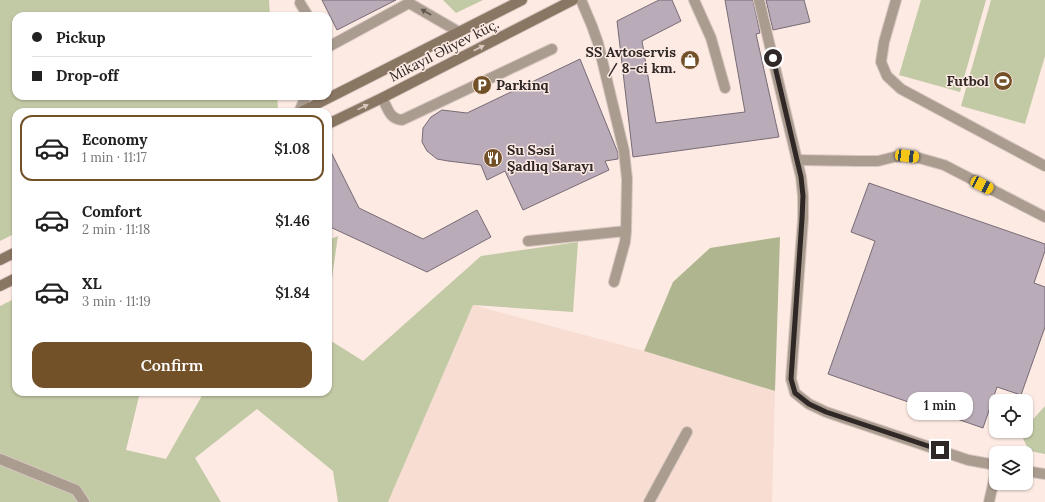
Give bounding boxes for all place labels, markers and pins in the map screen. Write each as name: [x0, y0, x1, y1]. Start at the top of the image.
place label: SS Avtoservis / 8-ci km.: [586, 43, 676, 77]
shop icon: SS Avtoservis / 8-ci km.: [679, 49, 701, 71]
sports icon: Futbol: [992, 70, 1014, 92]
place label: Futbol: [946, 72, 990, 90]
parking icon: Parkinq: [471, 74, 493, 96]
place label: Parkinq: [496, 76, 550, 94]
place label: Su Səsi Şadlıq Sarayı: [507, 141, 594, 175]
restaurant icon: Su Səsi Şadlıq Sarayı: [482, 147, 504, 169]

